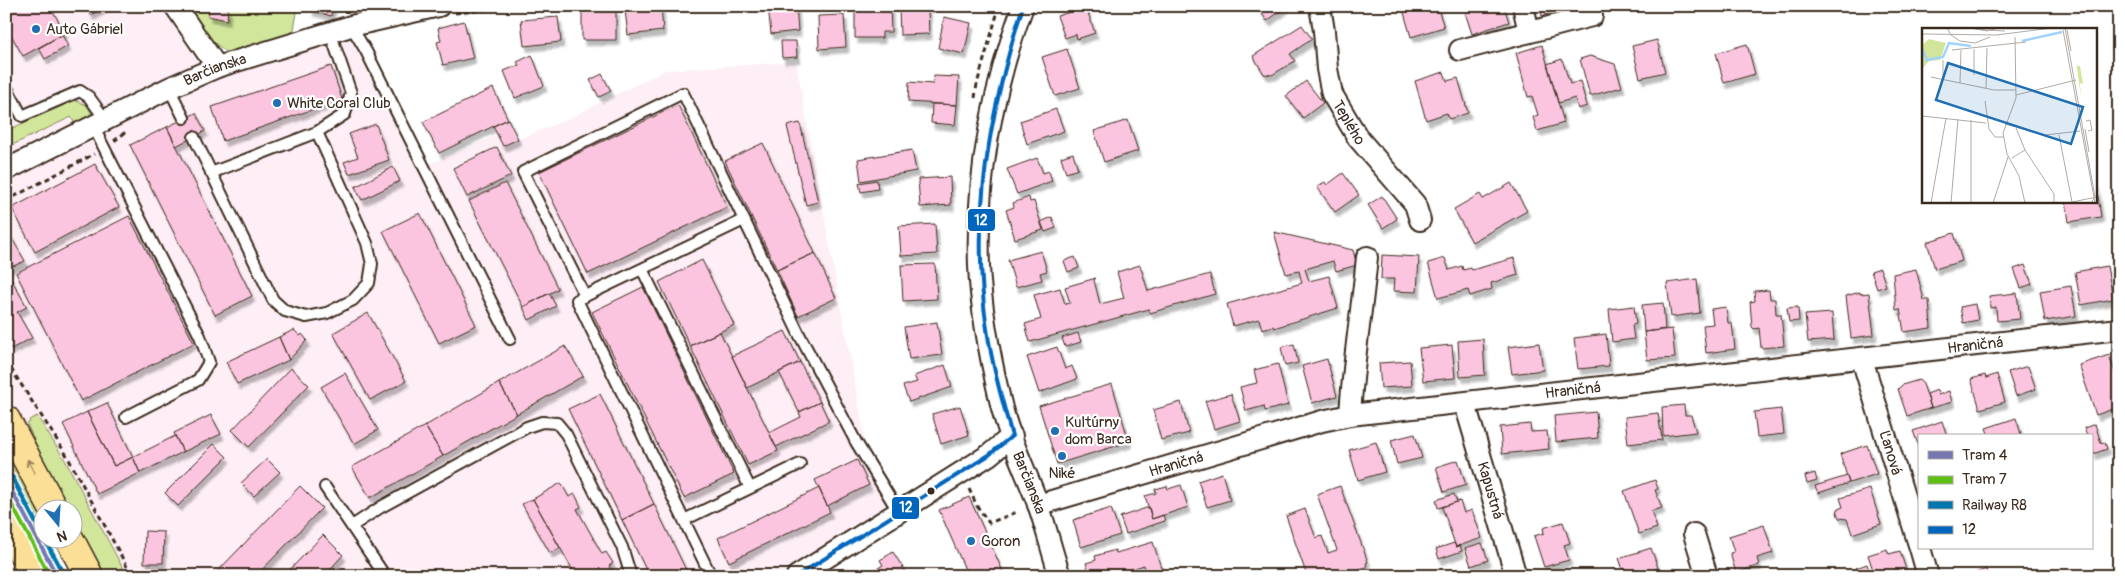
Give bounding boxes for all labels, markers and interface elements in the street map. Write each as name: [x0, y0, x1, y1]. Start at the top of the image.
place label: Auto Gábriel: [46, 20, 123, 39]
marker: Auto Gábriel: [30, 23, 42, 35]
inset map: [1922, 28, 2098, 202]
street label: Barčianska: [180, 49, 249, 90]
place label: White Coral Club: [287, 94, 391, 113]
marker: White Coral Club: [271, 97, 283, 109]
street label: Teplého: [1328, 97, 1369, 149]
line badge: 12: [967, 208, 996, 232]
text: 12: [974, 212, 988, 229]
street label: Hraničná: [1946, 333, 2004, 358]
street label: Hraničná: [1544, 378, 1602, 403]
place label: Kultúrny dom Barca: [1065, 413, 1132, 449]
marker: Kultúrny dom Barca: [1049, 425, 1061, 437]
street label: Ľanová: [1875, 428, 1907, 477]
legend: [1918, 434, 2092, 550]
text: Tram 4: [1962, 446, 2008, 465]
street label: Hraničná: [1147, 447, 1206, 481]
street label: Barčianska: [1008, 449, 1050, 516]
marker: Niké: [1056, 450, 1068, 462]
one-way arrow: [26, 459, 36, 474]
street label: Kapustná: [1473, 459, 1508, 521]
place label: Niké: [1048, 464, 1076, 483]
text: Tram 7: [1962, 470, 2007, 489]
unlabelled marker: [926, 486, 936, 496]
line badge: 12: [891, 496, 920, 520]
text: Railway R8: [1962, 496, 2027, 515]
text: 12: [899, 499, 913, 516]
north arrow: [32, 500, 82, 550]
text: 12: [1962, 520, 1976, 539]
text: N: [55, 526, 69, 545]
place label: Goron: [981, 532, 1020, 551]
marker: Goron: [965, 535, 977, 547]

